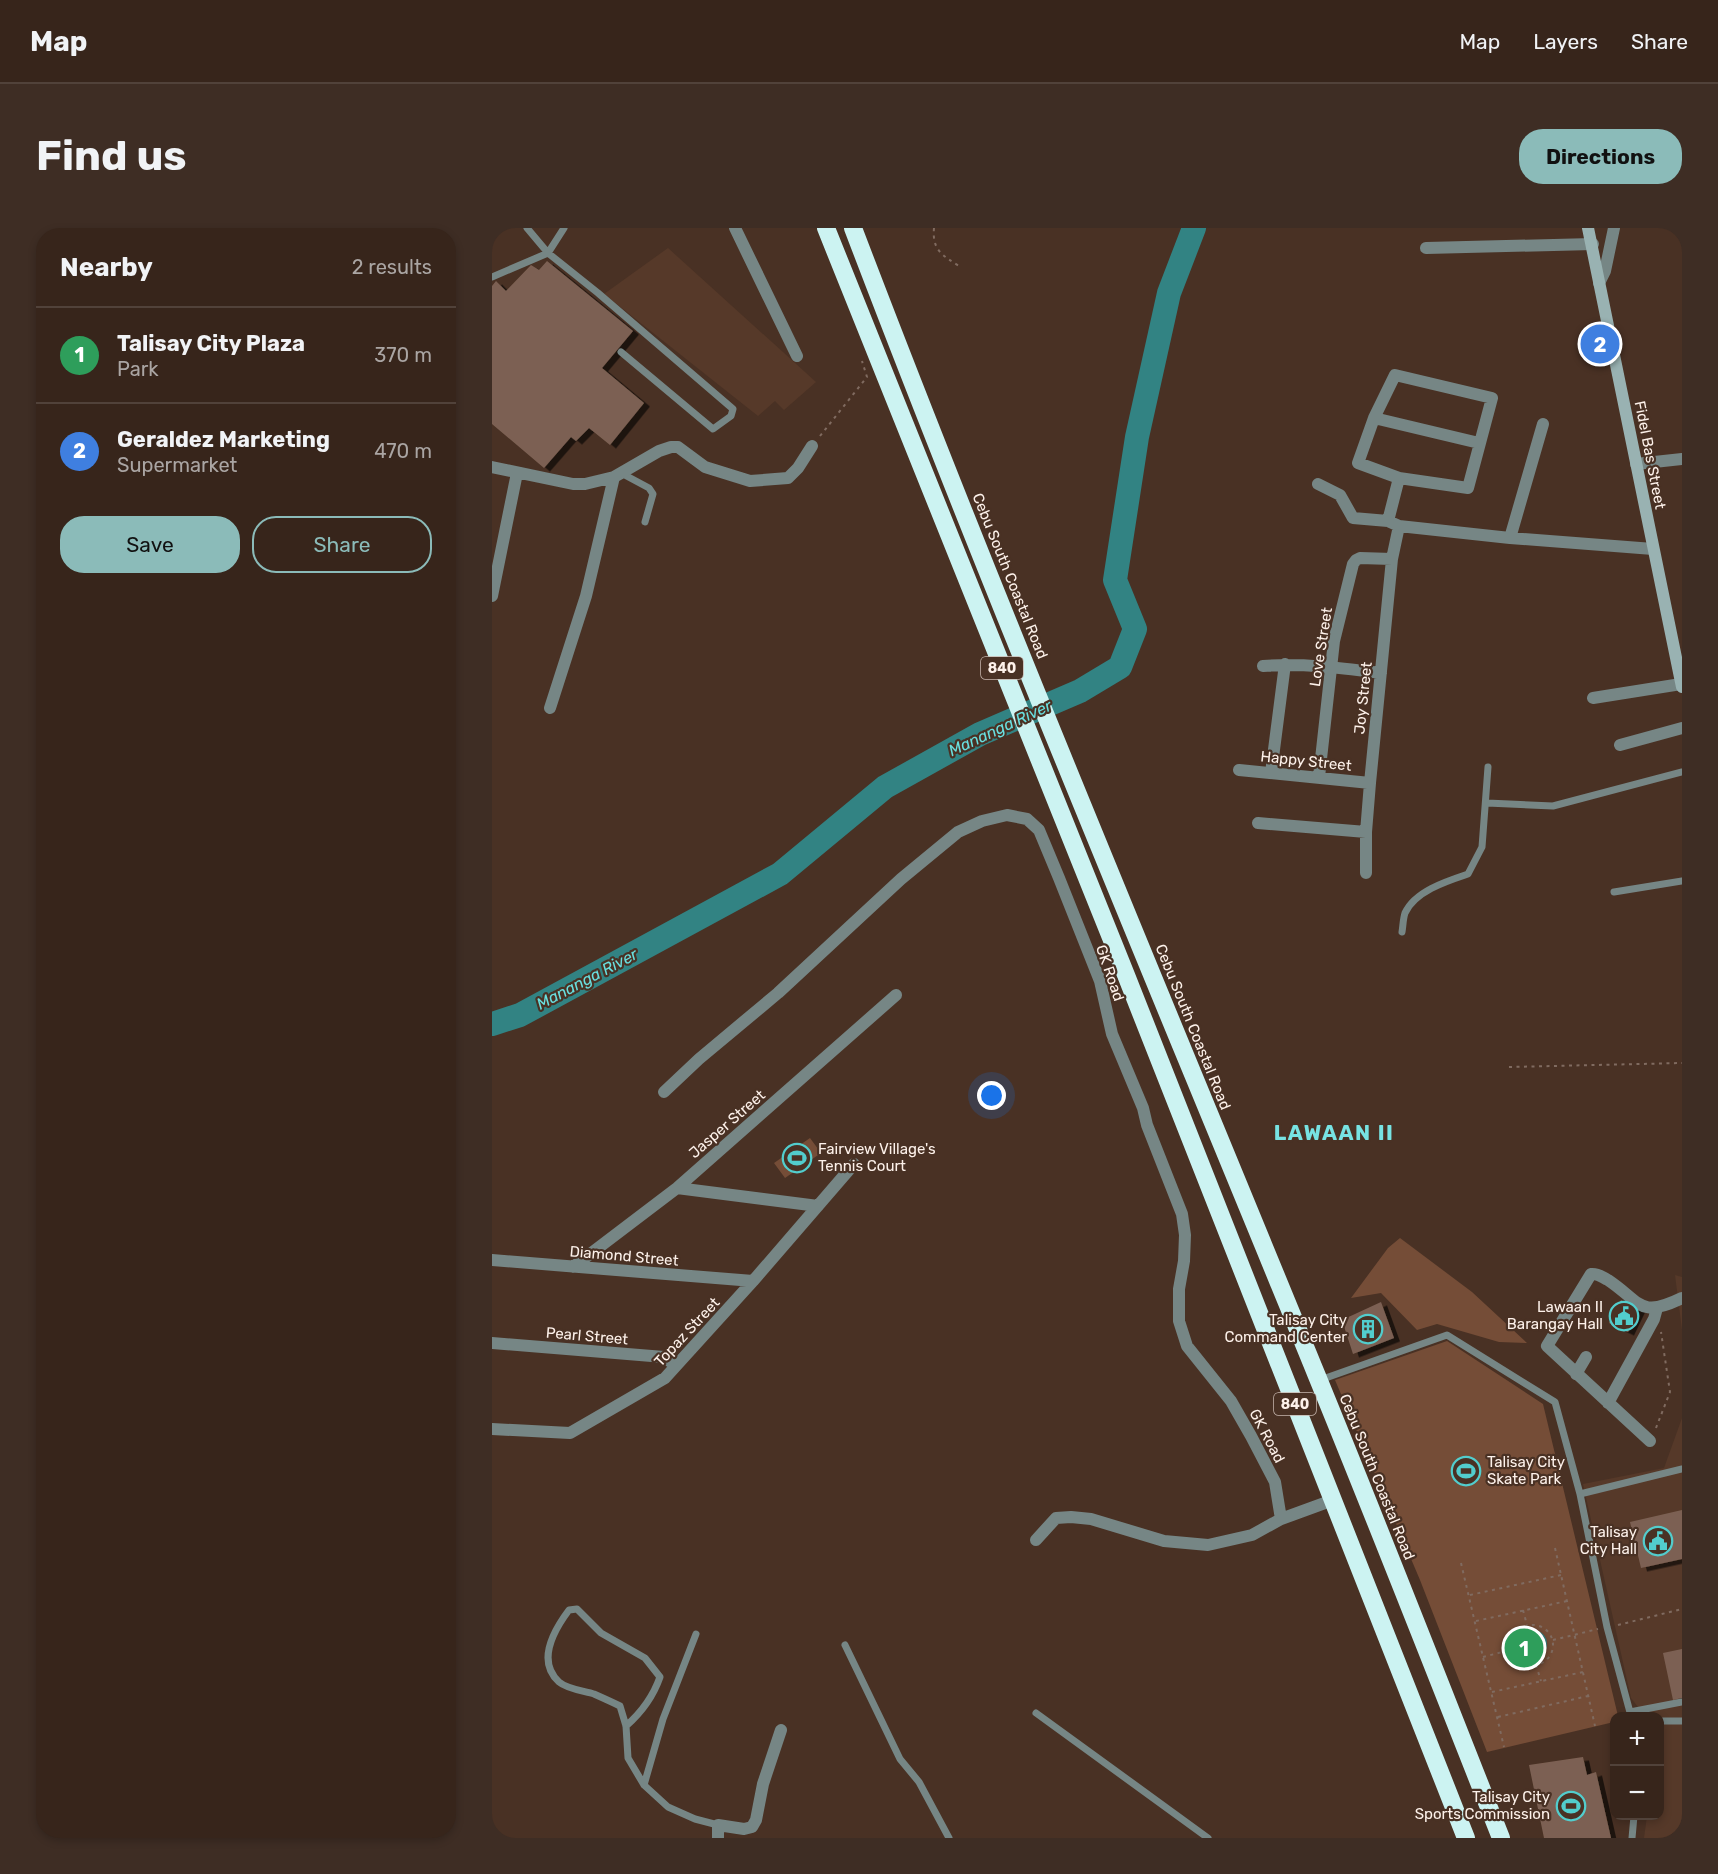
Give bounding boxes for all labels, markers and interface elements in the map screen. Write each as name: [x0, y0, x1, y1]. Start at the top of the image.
text: Map: [30, 25, 87, 58]
text: Map: [1459, 29, 1500, 54]
text: Layers: [1533, 29, 1598, 54]
text: Share: [1631, 29, 1688, 54]
button: Directions: [1519, 129, 1682, 184]
text: Find us: [36, 131, 187, 181]
text: Nearby: [60, 252, 153, 283]
text: 2 results: [352, 255, 432, 279]
pin: 2: [1580, 322, 1620, 366]
text: Talisay City Plaza: [117, 330, 305, 357]
text: 1: [75, 343, 84, 367]
text: 370 m: [374, 343, 432, 367]
text: Park: [117, 357, 159, 381]
street label: Fidel Bas Street: [1631, 399, 1669, 511]
text: Geraldez Marketing: [117, 426, 330, 453]
text: 2: [73, 439, 86, 463]
text: 470 m: [374, 439, 432, 463]
text: Supermarket: [117, 453, 237, 477]
street label: Cebu South Coastal Road: [968, 490, 1052, 662]
button: Save: [60, 516, 240, 573]
button: Share: [252, 516, 432, 573]
street label: Love Street: [1306, 606, 1336, 688]
road number: 840: [981, 657, 1023, 679]
street label: Joy Street: [1350, 661, 1376, 735]
water label: Mananga River: [945, 695, 1055, 760]
street label: Happy Street: [1260, 747, 1353, 775]
street label: Cebu South Coastal Road: [1151, 941, 1235, 1113]
street label: GK Road: [1092, 943, 1128, 1003]
water label: Mananga River: [533, 944, 642, 1014]
your location: [977, 1081, 1006, 1110]
street label: Jasper Street: [685, 1086, 769, 1162]
district label: LAWAAN II: [1274, 1120, 1394, 1145]
place label: Fairview Village's Tennis Court: [818, 1140, 936, 1175]
sports icon: Fairview Village's Tennis Court: [781, 1142, 813, 1174]
street label: Diamond Street: [569, 1242, 679, 1270]
street label: Topaz Street: [650, 1294, 724, 1370]
place label: Lawaan II Barangay Hall: [1507, 1298, 1603, 1333]
public building icon: Lawaan II Barangay Hall: [1608, 1300, 1640, 1332]
place label: Talisay City Command Center: [1224, 1311, 1347, 1346]
building icon: Talisay City Command Center: [1352, 1313, 1384, 1345]
street label: Pearl Street: [545, 1323, 629, 1349]
street label: Cebu South Coastal Road: [1335, 1391, 1419, 1563]
road number: 840: [1274, 1393, 1316, 1415]
street label: GK Road: [1245, 1406, 1289, 1466]
place label: Talisay City Skate Park: [1487, 1453, 1565, 1488]
sports icon: Talisay City Skate Park: [1450, 1455, 1482, 1487]
place label: Talisay City Hall: [1580, 1523, 1637, 1558]
public building icon: Talisay City Hall: [1642, 1525, 1674, 1557]
pin: 1: [1504, 1626, 1544, 1670]
map controls: [1610, 1712, 1664, 1820]
button: +: [1610, 1712, 1664, 1766]
button: −: [1610, 1766, 1664, 1820]
place label: Talisay City Sports Commission: [1415, 1788, 1550, 1823]
sports icon: Talisay City Sports Commission: [1555, 1790, 1587, 1822]

